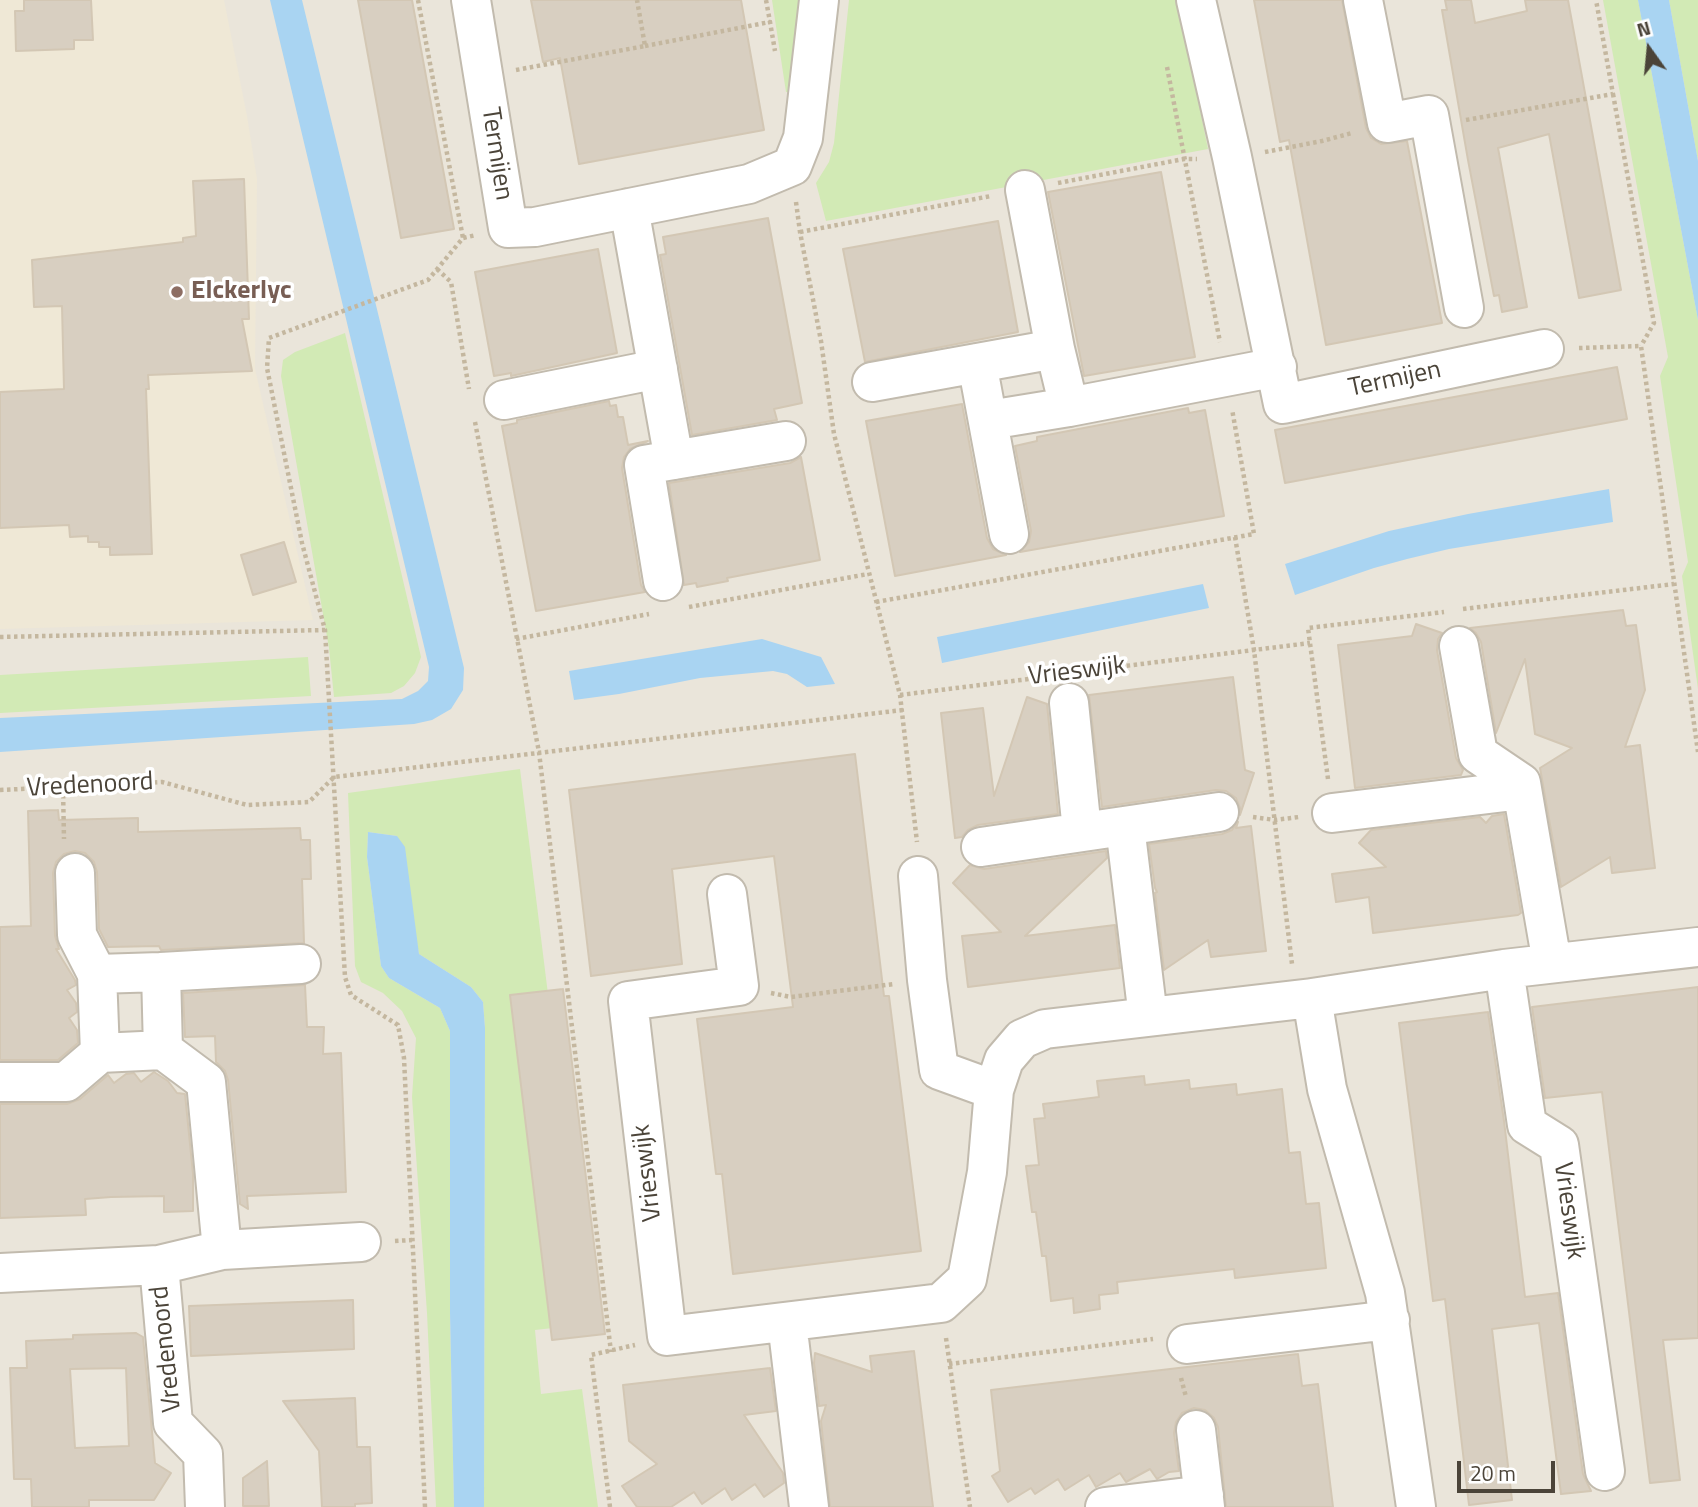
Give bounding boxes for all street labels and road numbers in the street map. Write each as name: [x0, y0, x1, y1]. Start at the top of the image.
street label: Termijen: [473, 105, 519, 203]
street label: Termijen: [1346, 355, 1444, 405]
street label: Vrieswijk: [1027, 651, 1127, 693]
street label: Vredenoord: [26, 767, 154, 805]
street label: Vrieswijk: [627, 1123, 669, 1223]
street label: Vrieswijk: [1546, 1160, 1590, 1262]
street label: Vredenoord: [145, 1284, 189, 1414]

